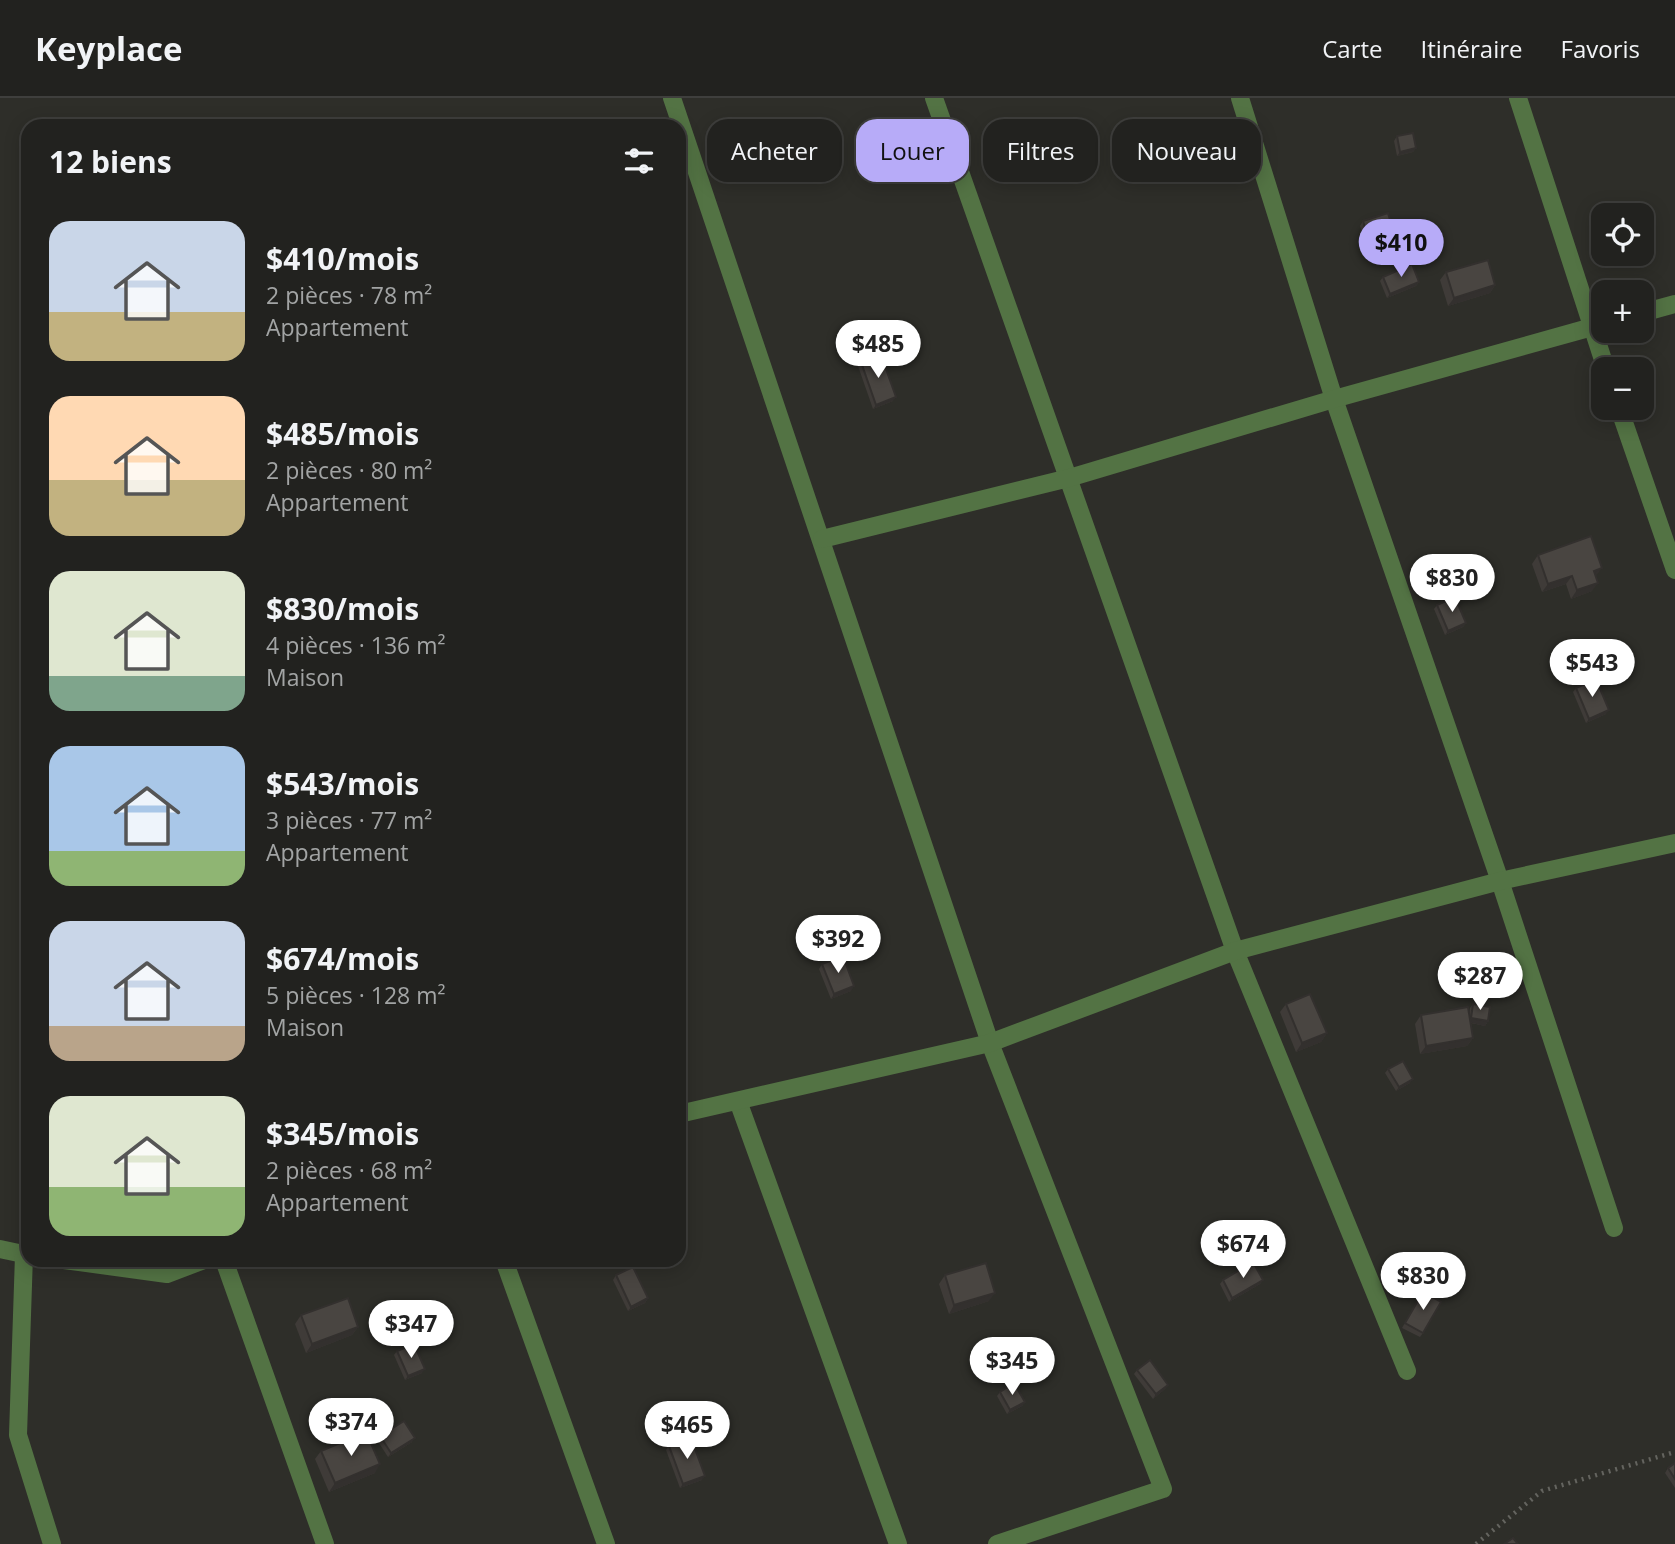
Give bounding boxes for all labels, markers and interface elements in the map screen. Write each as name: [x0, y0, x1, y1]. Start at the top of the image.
text: Keyplace: [35, 26, 183, 71]
text: Carte: [1322, 32, 1383, 65]
text: Itinéraire: [1421, 32, 1523, 65]
text: Favoris: [1561, 32, 1640, 65]
chip: Acheter: [707, 119, 842, 182]
chip: Louer: [856, 119, 969, 182]
chip: Filtres: [983, 119, 1098, 182]
chip: Nouveau: [1112, 119, 1261, 182]
text: 12 biens: [49, 141, 172, 182]
icon: filters: [620, 142, 658, 180]
map controls: [1591, 203, 1654, 420]
button: locate: [1591, 203, 1654, 266]
pin: $410: [1360, 220, 1442, 279]
text: $410: [1375, 226, 1427, 258]
text: $410/mois: [266, 238, 419, 279]
icon: home: [105, 249, 189, 333]
text: 2 pièces · 78 m²: [266, 279, 432, 311]
button: +: [1591, 280, 1654, 343]
text: Appartement: [266, 311, 409, 343]
pin: $485: [837, 320, 919, 380]
text: $485: [852, 327, 904, 359]
button: −: [1591, 357, 1654, 420]
text: $485/mois: [266, 413, 419, 454]
icon: home: [105, 424, 189, 508]
text: 2 pièces · 80 m²: [266, 454, 432, 486]
text: Appartement: [266, 486, 409, 518]
pin: $830: [1411, 554, 1493, 614]
text: $830: [1426, 561, 1478, 593]
text: $830/mois: [266, 588, 419, 629]
icon: home: [105, 599, 189, 683]
text: 4 pièces · 136 m²: [266, 629, 446, 661]
pin: $543: [1551, 640, 1633, 699]
text: $543: [1566, 646, 1618, 678]
text: Maison: [266, 661, 344, 693]
text: $543/mois: [266, 763, 419, 804]
icon: home: [105, 774, 189, 858]
text: 3 pièces · 77 m²: [266, 804, 432, 836]
text: Appartement: [266, 836, 409, 868]
pin: $392: [797, 916, 879, 975]
text: $392: [812, 922, 864, 954]
text: $674/mois: [266, 938, 419, 979]
icon: home: [105, 949, 189, 1033]
pin: $287: [1439, 953, 1521, 1012]
text: $287: [1454, 959, 1506, 991]
text: 5 pièces · 128 m²: [266, 979, 446, 1011]
text: Maison: [266, 1011, 344, 1043]
text: $345/mois: [266, 1113, 419, 1154]
icon: home: [105, 1124, 189, 1208]
text: 2 pièces · 68 m²: [266, 1154, 432, 1186]
text: Appartement: [266, 1186, 409, 1218]
pin: $674: [1202, 1220, 1284, 1280]
text: $674: [1217, 1227, 1269, 1259]
pin: $830: [1382, 1252, 1464, 1312]
text: $830: [1397, 1259, 1449, 1291]
pin: $347: [370, 1300, 452, 1360]
text: $347: [385, 1307, 437, 1339]
pin: $345: [971, 1338, 1053, 1397]
text: $345: [986, 1344, 1038, 1376]
pin: $374: [310, 1398, 392, 1458]
pin: $465: [646, 1402, 728, 1461]
text: $374: [325, 1405, 377, 1437]
text: $465: [661, 1408, 713, 1440]

